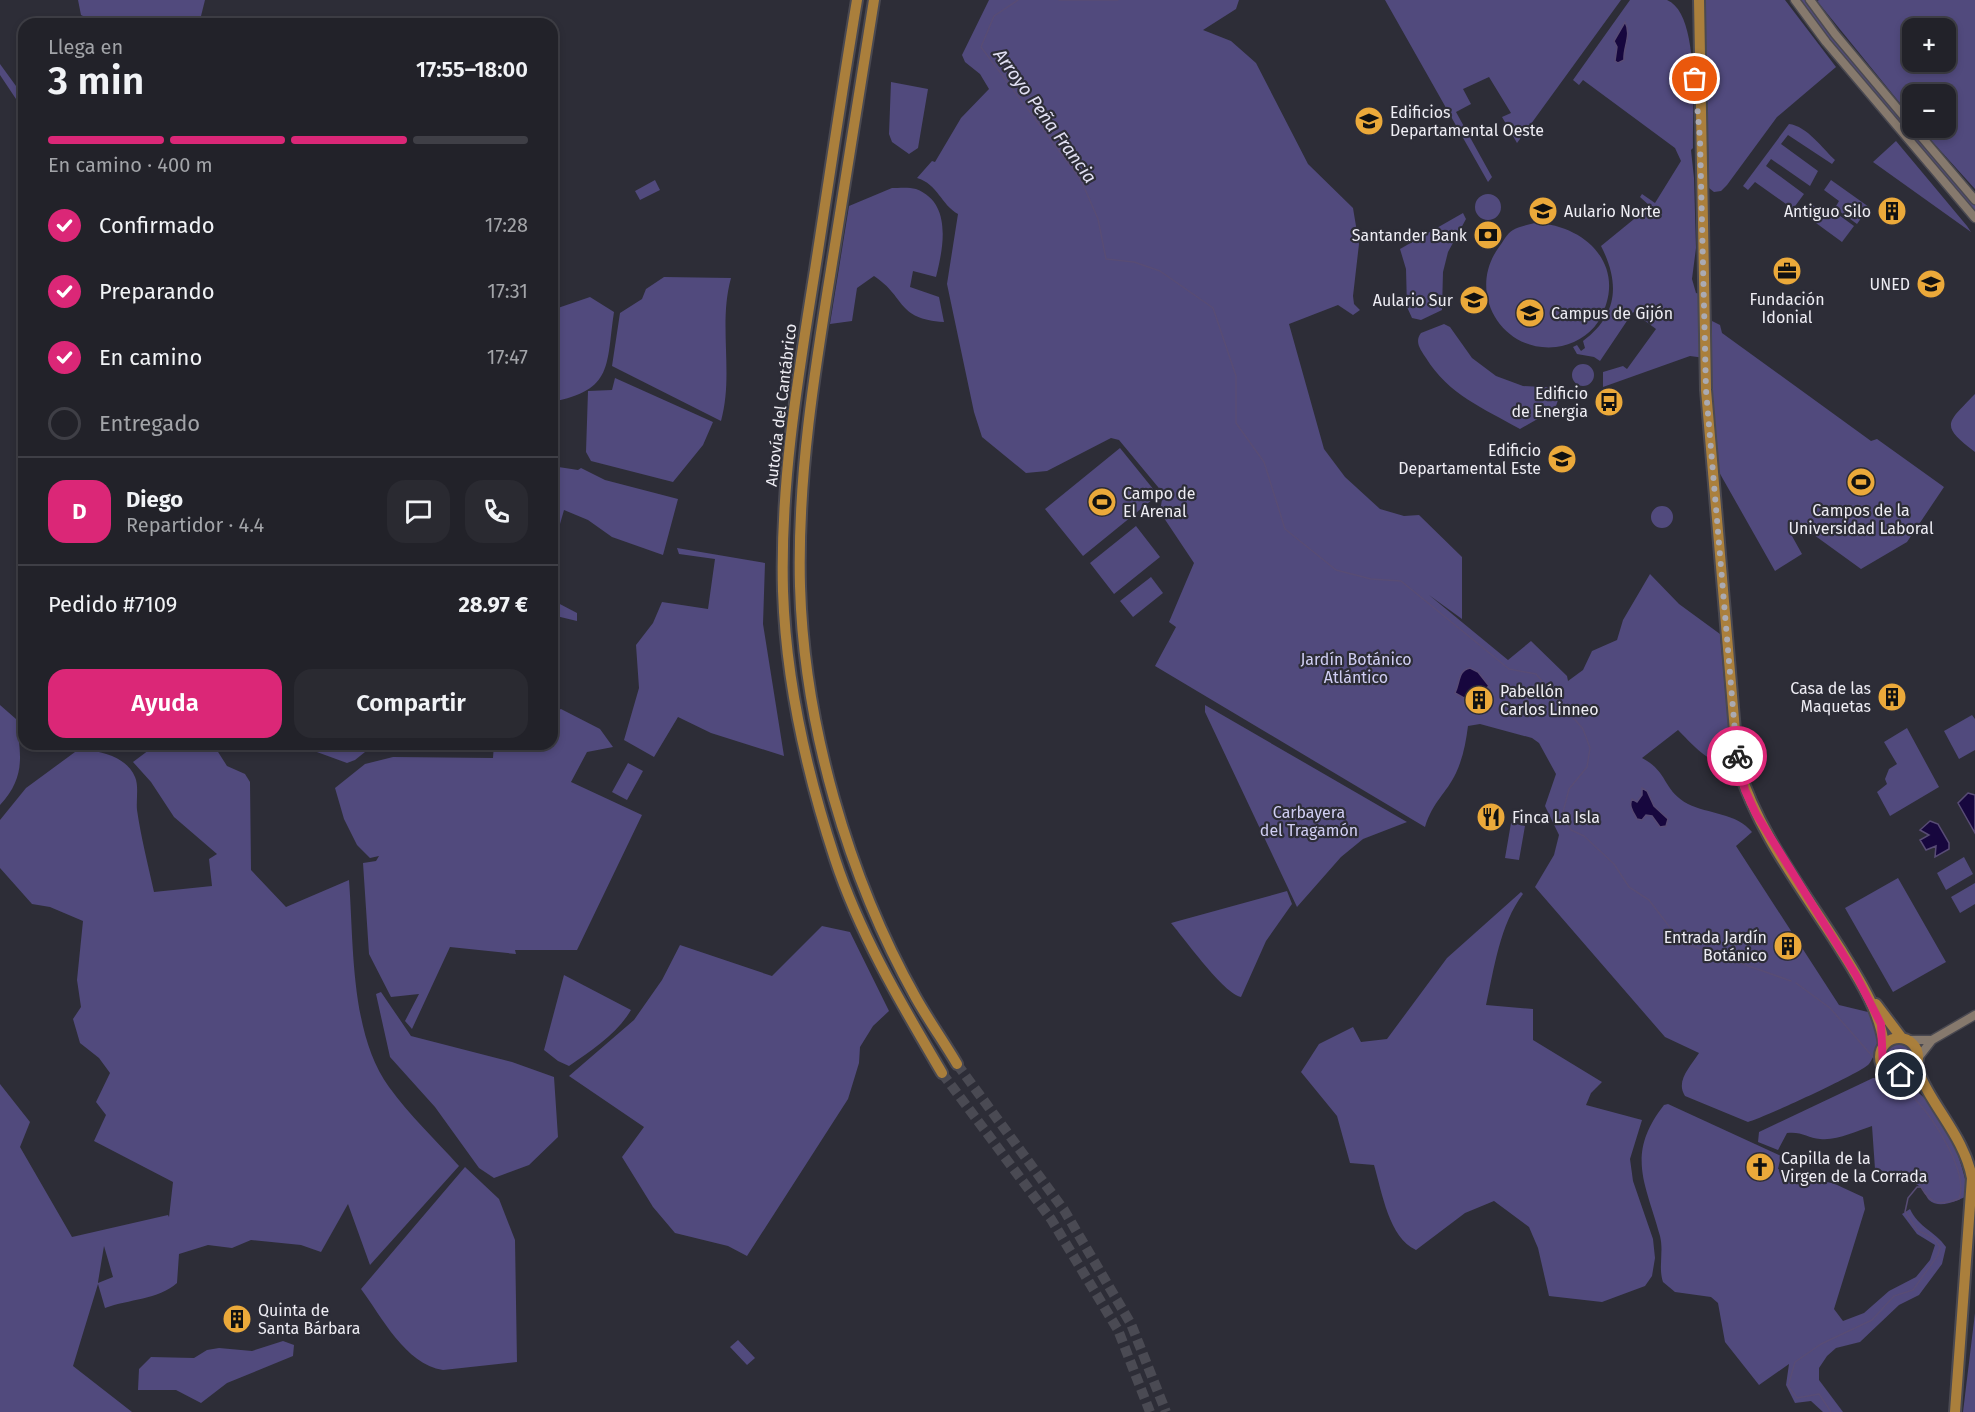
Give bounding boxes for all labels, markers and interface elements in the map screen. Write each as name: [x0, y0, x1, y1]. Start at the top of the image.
map controls: [1902, 18, 1956, 138]
button: +: [1902, 18, 1956, 72]
text: Llega en: [48, 35, 123, 59]
water label: Arroyo Peña Francia: [988, 44, 1101, 188]
pin: [1669, 53, 1720, 104]
text: 17:55–18:00: [416, 56, 528, 83]
text: 3 min: [48, 58, 144, 104]
icon: bag: [1678, 62, 1711, 95]
button: −: [1902, 84, 1956, 138]
place label: Edificios Departamental Oeste: [1390, 103, 1544, 140]
school or university icon: Edificios Departamental Oeste: [1353, 105, 1385, 137]
text: En camino · 400 m: [48, 153, 213, 177]
school or university icon: Aulario Norte: [1527, 195, 1559, 227]
building icon: Antiguo Silo: [1876, 195, 1908, 227]
place label: Aulario Norte: [1564, 202, 1661, 221]
place label: Antiguo Silo: [1784, 202, 1871, 221]
icon: check: [48, 209, 81, 242]
text: Confirmado: [99, 212, 215, 239]
text: 17:28: [485, 213, 528, 237]
bank icon: Santander Bank: [1472, 219, 1504, 251]
place label: Santander Bank: [1352, 226, 1468, 245]
office icon: Fundación Idonial: [1771, 255, 1803, 287]
school or university icon: UNED: [1915, 268, 1947, 300]
icon: check: [48, 275, 81, 308]
place label: UNED: [1870, 275, 1910, 294]
text: Preparando: [99, 278, 215, 305]
text: 17:31: [487, 279, 528, 303]
school or university icon: Aulario Sur: [1458, 284, 1490, 316]
place label: Fundación Idonial: [1749, 290, 1825, 327]
place label: Aulario Sur: [1373, 291, 1454, 310]
school or university icon: Campus de Gijón: [1514, 297, 1546, 329]
place label: Campus de Gijón: [1551, 304, 1673, 323]
street label: Autovía del Cantábrico: [762, 322, 800, 488]
icon: check: [48, 341, 81, 374]
text: En camino: [99, 344, 202, 371]
text: 17:47: [487, 345, 528, 369]
place label: Edificio de Energia: [1512, 384, 1588, 421]
bus stop icon: Edificio de Energia: [1593, 386, 1625, 418]
text: Entregado: [99, 410, 200, 437]
place label: Edificio Departamental Este: [1398, 441, 1541, 478]
school or university icon: Edificio Departamental Este: [1546, 443, 1578, 475]
sports icon: Campos de la Universidad Laboral: [1845, 466, 1877, 498]
button: chat: [387, 480, 450, 543]
button: phone: [465, 480, 528, 543]
place label: Campo de El Arenal: [1123, 484, 1196, 521]
text: Diego: [126, 486, 183, 513]
sports icon: Campo de El Arenal: [1086, 486, 1118, 518]
text: D: [72, 498, 87, 525]
place label: Campos de la Universidad Laboral: [1788, 501, 1934, 538]
text: Repartidor · 4.4: [126, 513, 264, 537]
text: Pedido #7109: [48, 591, 177, 618]
text: 28.97 €: [458, 591, 528, 618]
park label: Jardín Botánico Atlántico: [1300, 650, 1412, 687]
button: Ayuda: [48, 669, 282, 738]
button: Compartir: [294, 669, 528, 738]
place label: Casa de las Maquetas: [1790, 679, 1871, 716]
building icon: Casa de las Maquetas: [1876, 681, 1908, 713]
place label: Pabellón Carlos Linneo: [1500, 682, 1599, 719]
building icon: Pabellón Carlos Linneo: [1463, 684, 1495, 716]
courier: [1707, 726, 1767, 786]
icon: bike: [1721, 740, 1754, 773]
restaurant icon: Finca La Isla: [1475, 801, 1507, 833]
park label: Carbayera del Tragamón: [1260, 803, 1358, 840]
place label: Finca La Isla: [1512, 808, 1600, 827]
place label: Entrada Jardín Botánico: [1664, 928, 1767, 965]
building icon: Entrada Jardín Botánico: [1772, 930, 1804, 962]
pin: [1875, 1049, 1926, 1100]
icon: home: [1884, 1058, 1917, 1091]
place label: Capilla de la Virgen de la Corrada: [1781, 1149, 1928, 1186]
church icon: Capilla de la Virgen de la Corrada: [1744, 1151, 1776, 1183]
place label: Quinta de Santa Bárbara: [258, 1301, 360, 1338]
building icon: Quinta de Santa Bárbara: [221, 1303, 253, 1335]

